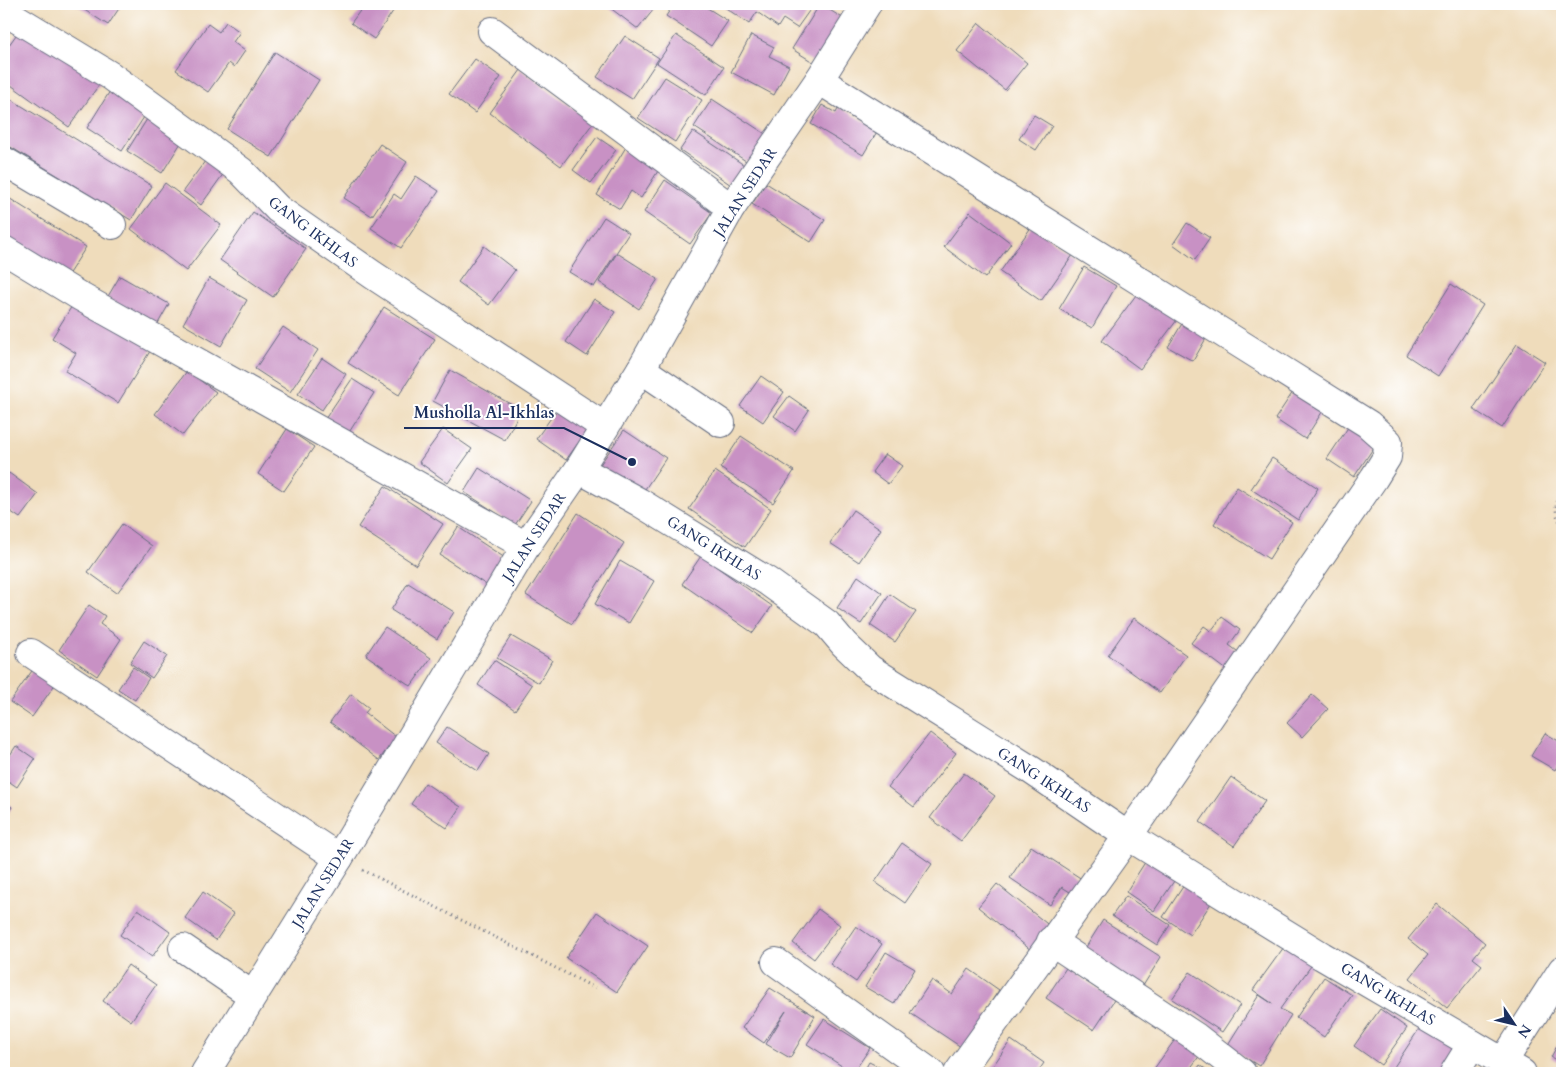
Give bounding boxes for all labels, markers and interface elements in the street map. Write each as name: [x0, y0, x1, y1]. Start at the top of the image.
street label: JALAN SEDAR: [708, 143, 782, 242]
street label: GANG IKHLAS: [264, 192, 362, 272]
callout: Musholla Al-Ikhlas: [404, 397, 564, 428]
text: Musholla Al-Ikhlas: [414, 402, 554, 424]
street label: JALAN SEDAR: [497, 488, 571, 587]
street label: GANG IKHLAS: [663, 511, 765, 585]
street label: GANG IKHLAS: [994, 742, 1094, 818]
street label: JALAN SEDAR: [286, 834, 359, 933]
street label: GANG IKHLAS: [1337, 958, 1439, 1030]
north arrow: [1488, 1000, 1538, 1050]
text: N: [1513, 1021, 1536, 1042]

